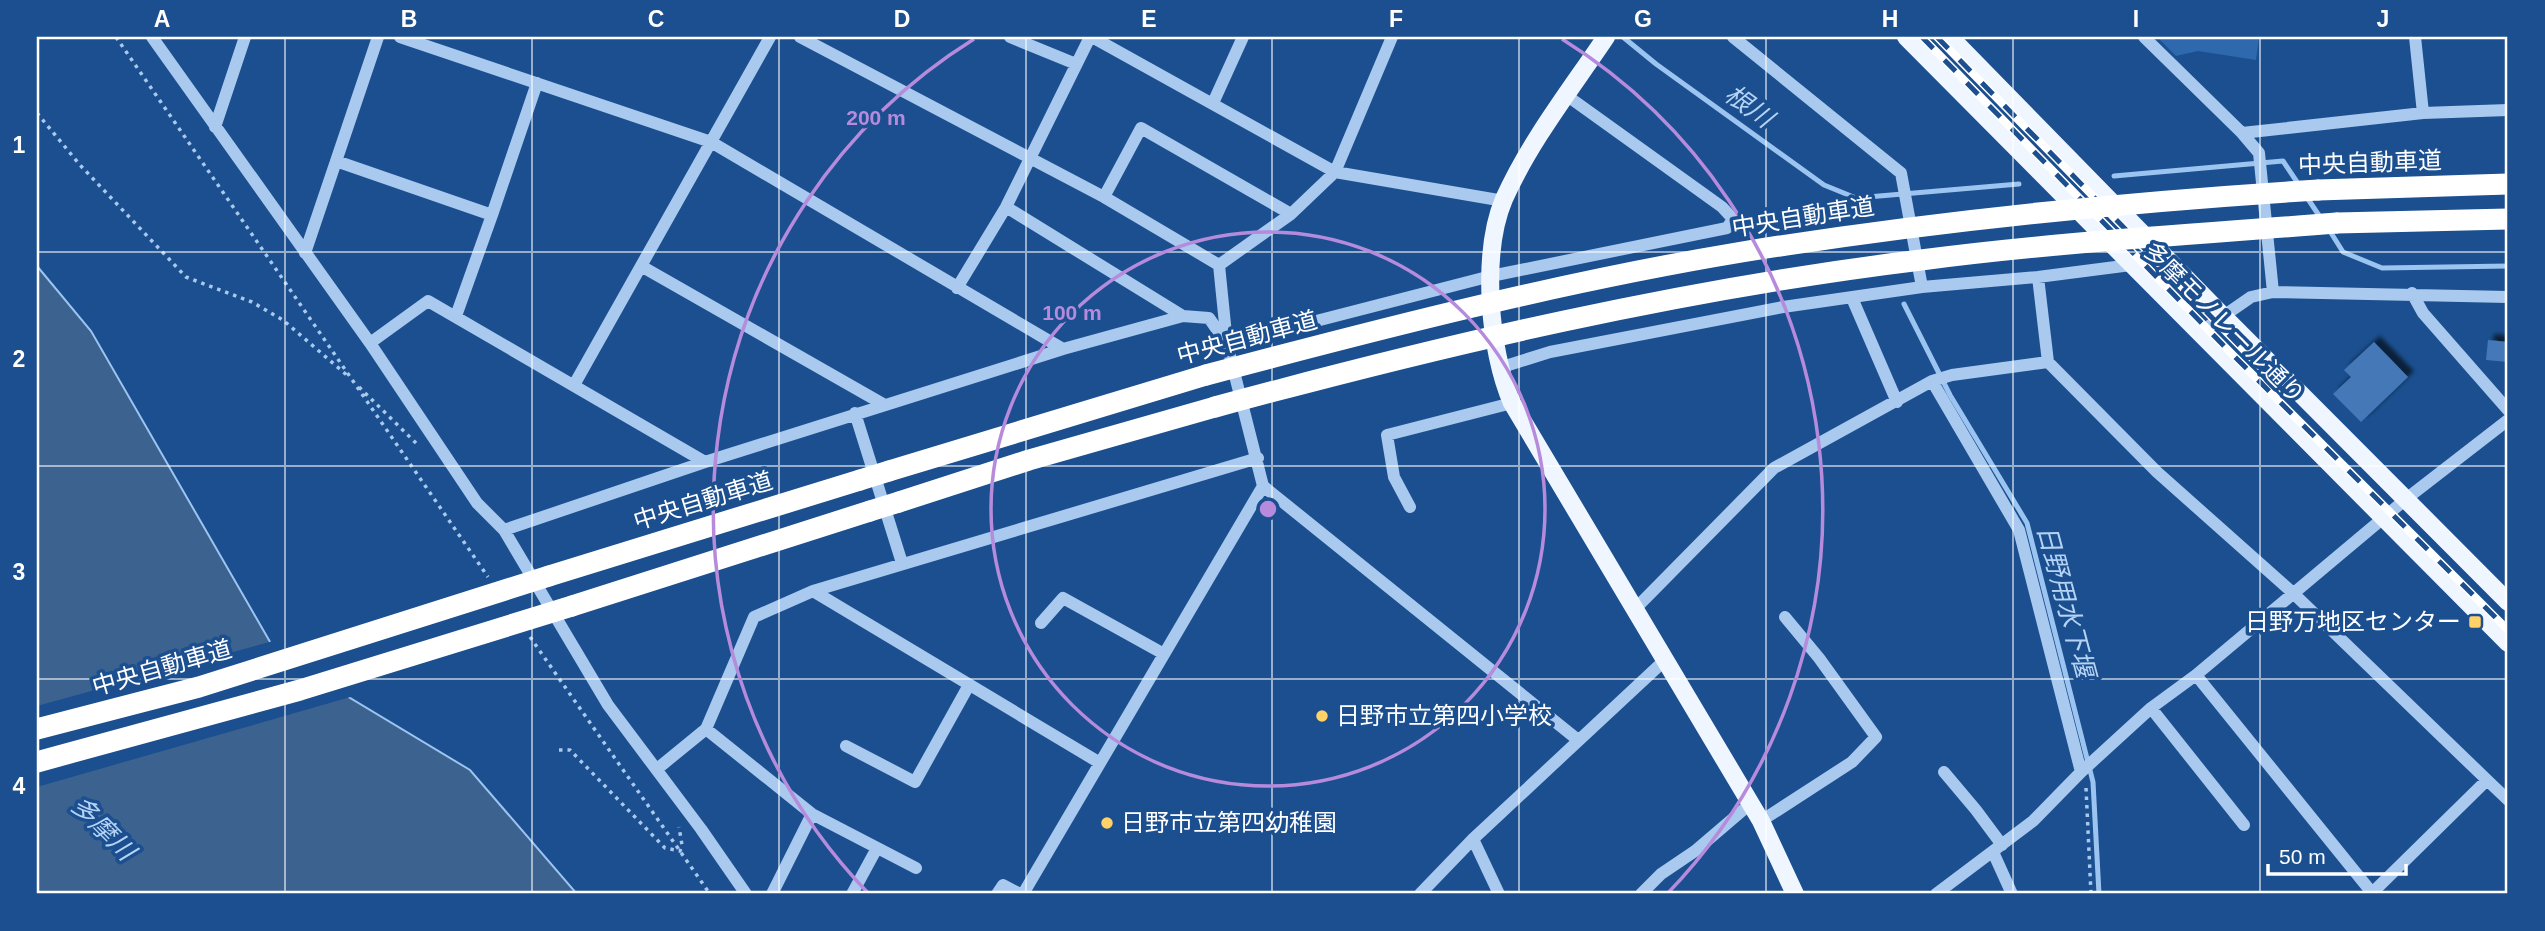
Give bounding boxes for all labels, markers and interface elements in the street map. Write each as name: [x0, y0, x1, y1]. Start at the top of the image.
text: A: [154, 6, 170, 32]
text: B: [401, 6, 417, 32]
text: C: [648, 6, 664, 32]
text: D: [894, 6, 910, 32]
text: E: [1141, 6, 1157, 32]
text: F: [1389, 6, 1403, 32]
text: G: [1634, 6, 1652, 32]
text: H: [1882, 6, 1898, 32]
text: I: [2133, 6, 2139, 32]
text: J: [2377, 6, 2389, 32]
water label: 根川: [1719, 79, 1781, 135]
text: 200 m: [846, 106, 906, 129]
text: 1: [13, 132, 26, 158]
street label: 中央自動車道: [2298, 146, 2442, 179]
street label: 中央自動車道: [1730, 192, 1876, 241]
street label: 多摩モノレール通り: [2138, 237, 2310, 409]
text: 100 m: [1042, 301, 1102, 324]
street label: 中央自動車道: [1174, 306, 1320, 369]
text: 2: [13, 346, 25, 372]
street label: 中央自動車道: [630, 467, 776, 534]
centre of rings: [1256, 497, 1280, 521]
water label: 日野用水下堰: [2031, 522, 2102, 684]
text: 3: [13, 559, 25, 585]
place label: 日野万地区センター: [2245, 608, 2461, 635]
marker: 日野万地区センター: [2467, 614, 2483, 630]
street label: 中央自動車道: [89, 635, 235, 700]
place label: 日野市立第四小学校: [1336, 702, 1552, 729]
marker: 日野市立第四小学校: [1314, 708, 1330, 724]
text: 4: [13, 773, 26, 799]
water label: 多摩川: [65, 790, 143, 868]
place label: 日野市立第四幼稚園: [1121, 809, 1337, 836]
marker: 日野市立第四幼稚園: [1099, 815, 1115, 831]
scale bar: [2268, 833, 2407, 877]
text: 50 m: [2279, 845, 2326, 868]

